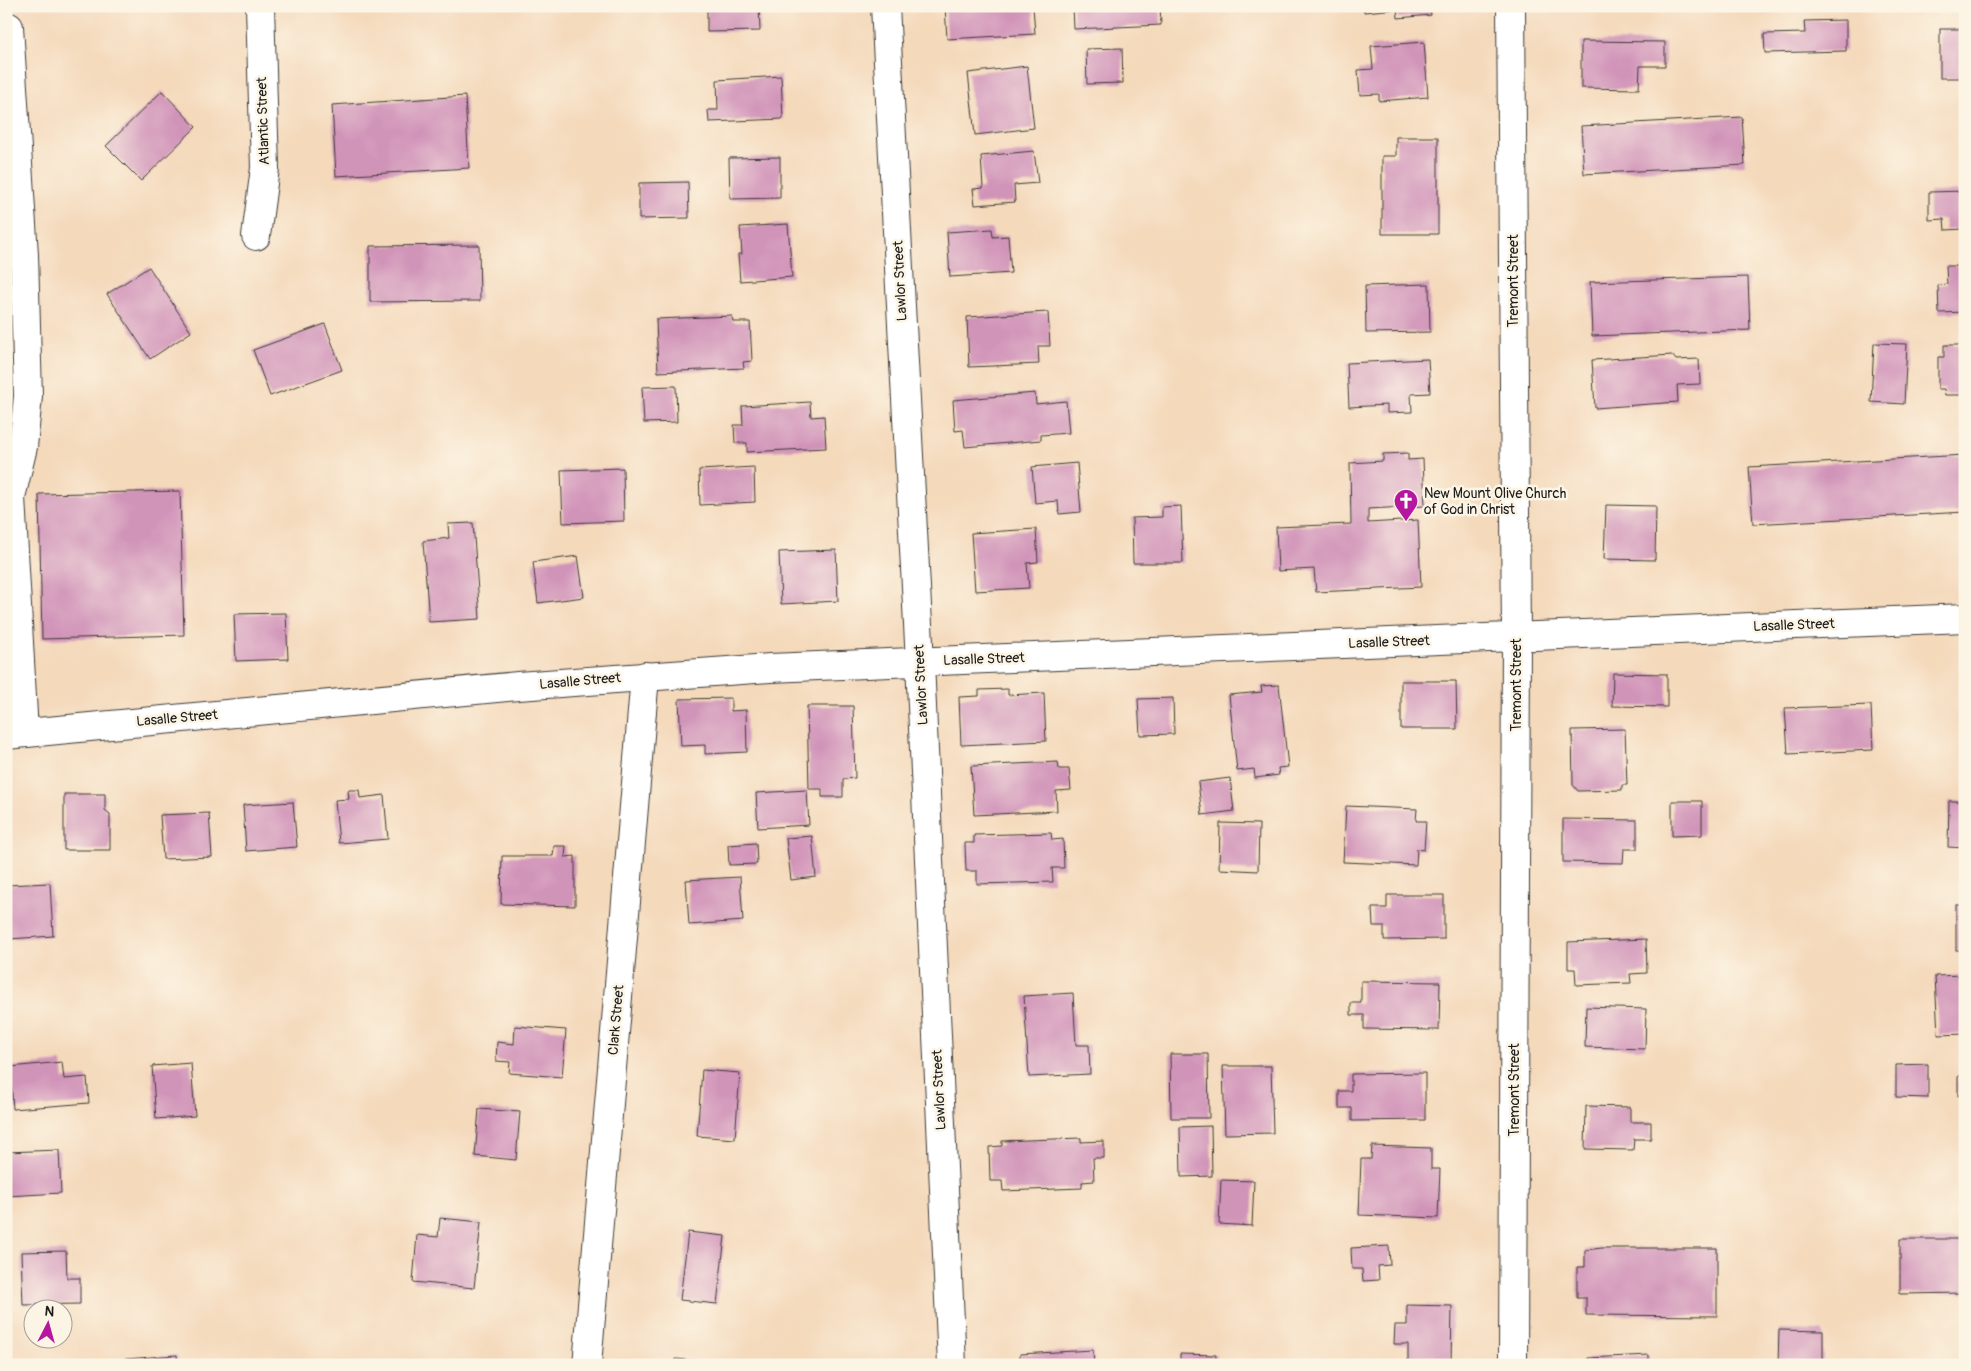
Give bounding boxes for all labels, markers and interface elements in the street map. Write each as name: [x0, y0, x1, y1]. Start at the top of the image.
street label: Atlantic Street: [253, 76, 273, 165]
street label: Tremont Street: [1505, 234, 1522, 328]
street label: Lawlor Street: [889, 240, 911, 322]
place label: New Mount Olive Church of God in Christ: [1424, 485, 1566, 518]
church icon: New Mount Olive Church of God in Christ: [1393, 488, 1419, 522]
street label: Lasalle Street: [1753, 615, 1836, 635]
street label: Lasalle Street: [1348, 632, 1431, 652]
street label: Tremont Street: [1508, 638, 1525, 732]
street label: Lawlor Street: [910, 644, 932, 726]
street label: Lasalle Street: [943, 649, 1026, 669]
street label: Lasalle Street: [539, 669, 622, 693]
street label: Lasalle Street: [136, 706, 219, 730]
street label: Clark Street: [604, 984, 628, 1056]
street label: Tremont Street: [1506, 1043, 1523, 1137]
street label: Lawlor Street: [928, 1049, 950, 1131]
north arrow: [22, 1298, 72, 1348]
text: N: [44, 1303, 55, 1321]

